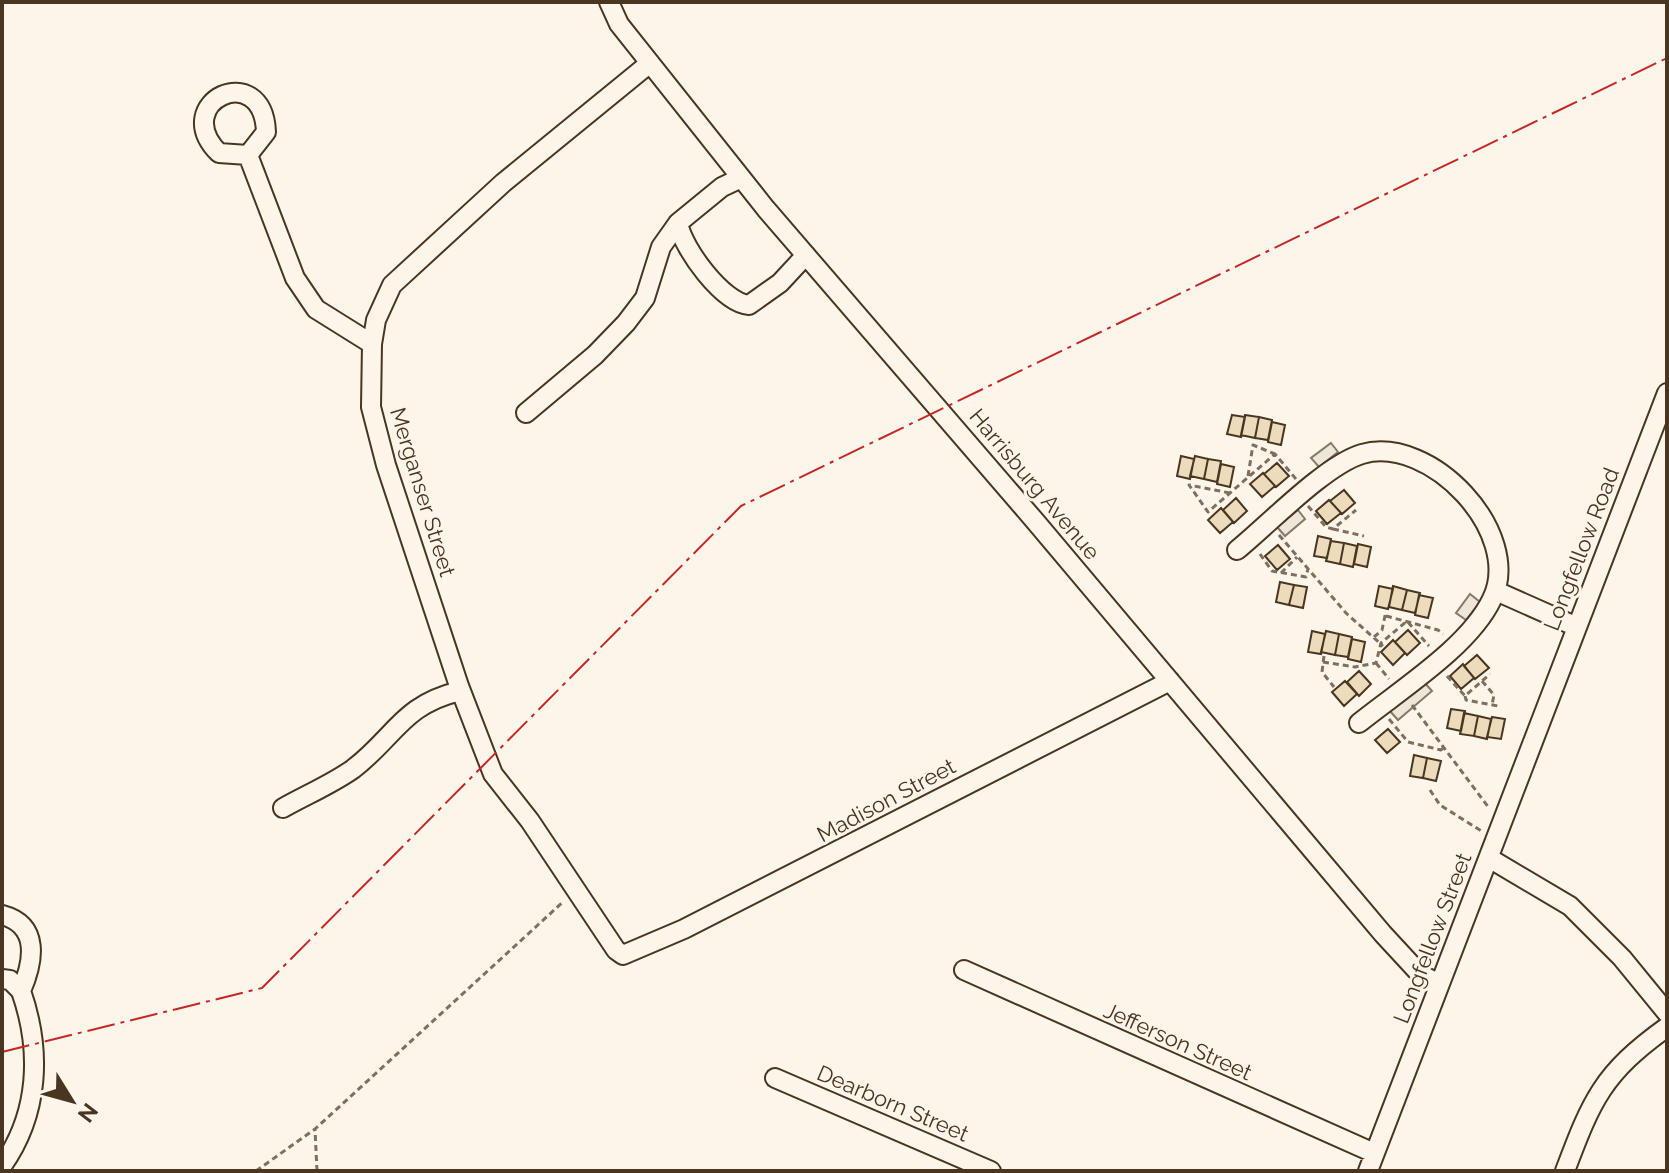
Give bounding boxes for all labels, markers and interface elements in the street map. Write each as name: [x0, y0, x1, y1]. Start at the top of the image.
street label: Harrisburg Avenue: [964, 403, 1106, 565]
street label: Merganser Street: [385, 404, 461, 580]
street label: Longfellow Road: [1538, 464, 1624, 634]
street label: Madison Street: [812, 752, 960, 847]
street label: Longfellow Street: [1388, 849, 1477, 1027]
street label: Jefferson Street: [1100, 997, 1257, 1086]
street label: Dearborn Street: [813, 1059, 973, 1147]
north arrow: [32, 1061, 112, 1141]
text: N: [73, 1099, 103, 1128]

